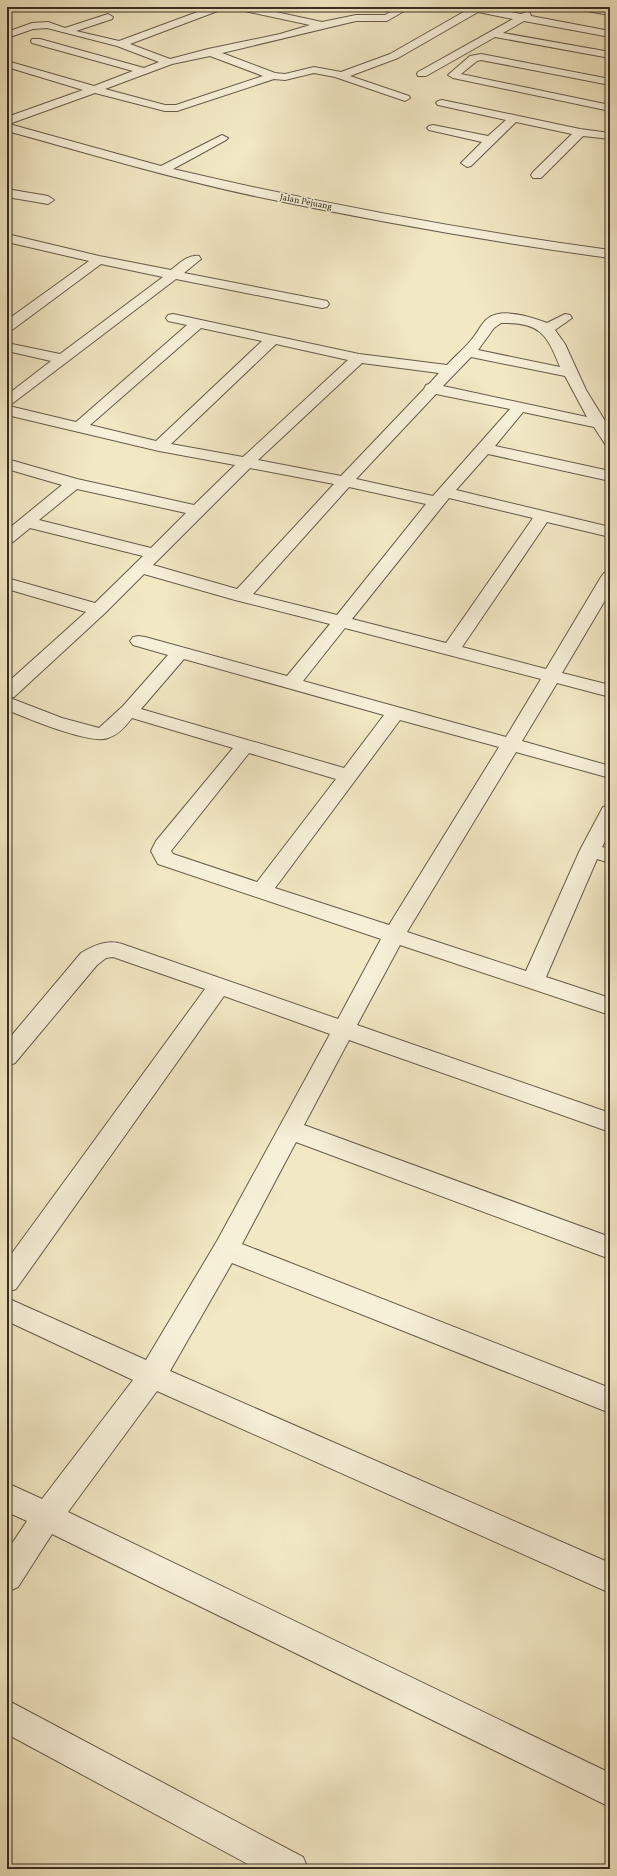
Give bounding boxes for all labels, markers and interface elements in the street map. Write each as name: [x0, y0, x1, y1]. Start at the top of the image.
street label: Jalan Pejuang: [279, 191, 334, 214]

